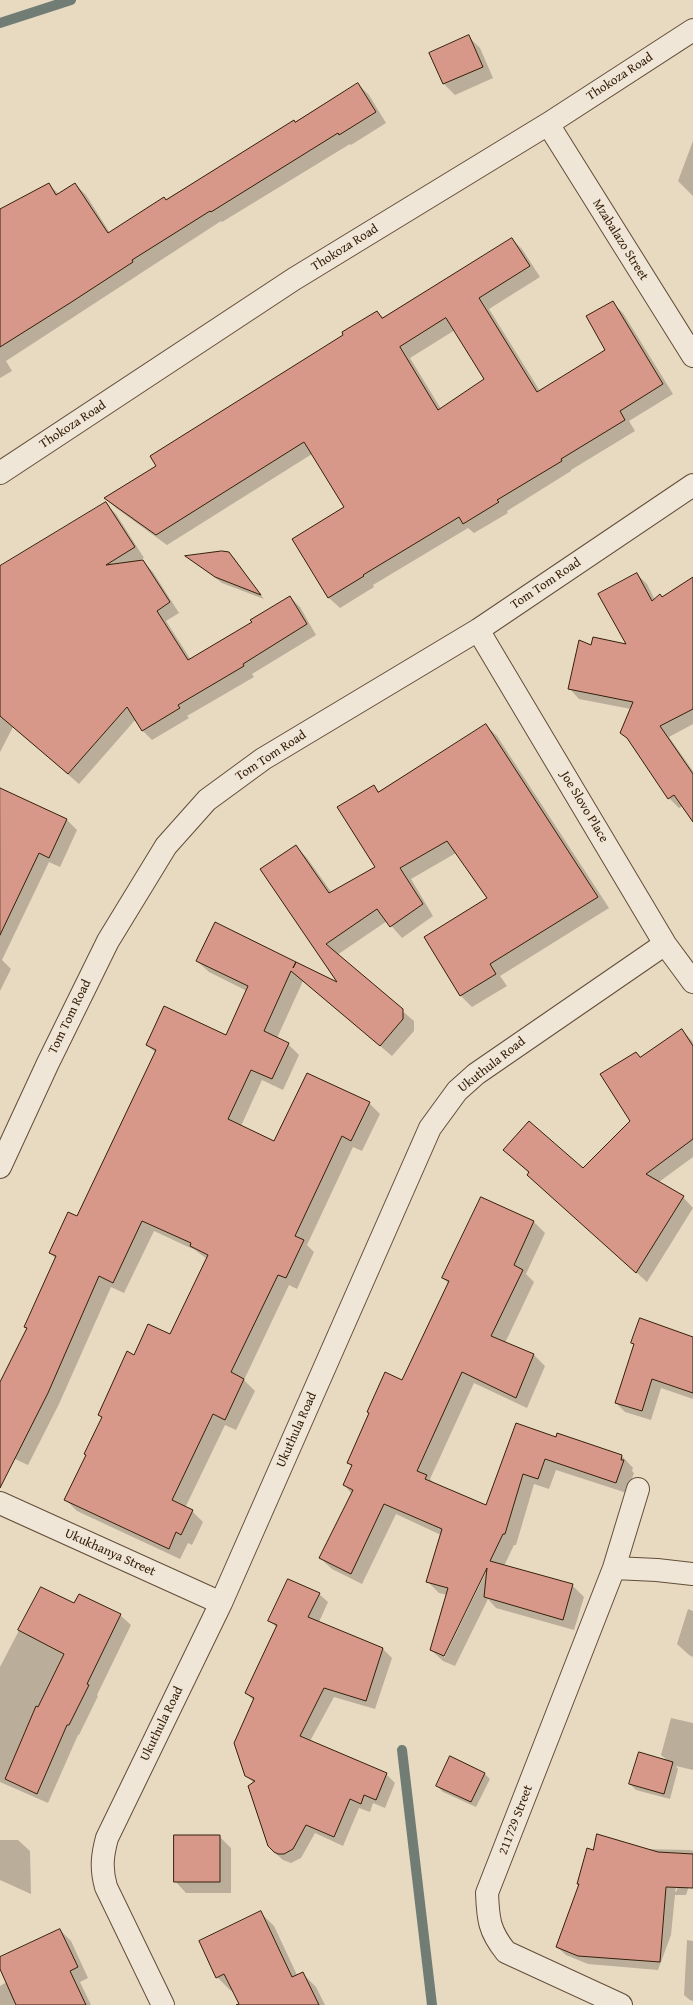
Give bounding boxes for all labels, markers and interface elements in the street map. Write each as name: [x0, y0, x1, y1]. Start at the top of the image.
street label: Thokoza Road: [584, 50, 656, 104]
street label: Mzabalazo Street: [589, 196, 651, 284]
street label: Thokoza Road: [309, 221, 381, 275]
street label: Thokoza Road: [37, 398, 109, 452]
street label: Tom Tom Road: [508, 555, 584, 613]
street label: Tom Tom Road: [233, 727, 309, 785]
street label: Joe Slovo Place: [557, 769, 611, 845]
street label: Tom Tom Road: [45, 977, 95, 1057]
street label: Ukuthula Road: [455, 1034, 529, 1096]
street label: Ukuthula Road: [273, 1390, 321, 1470]
street label: Ukukhanya Street: [62, 1526, 158, 1580]
street label: Ukuthula Road: [137, 1684, 187, 1764]
street label: 211729 Street: [496, 1783, 536, 1857]

